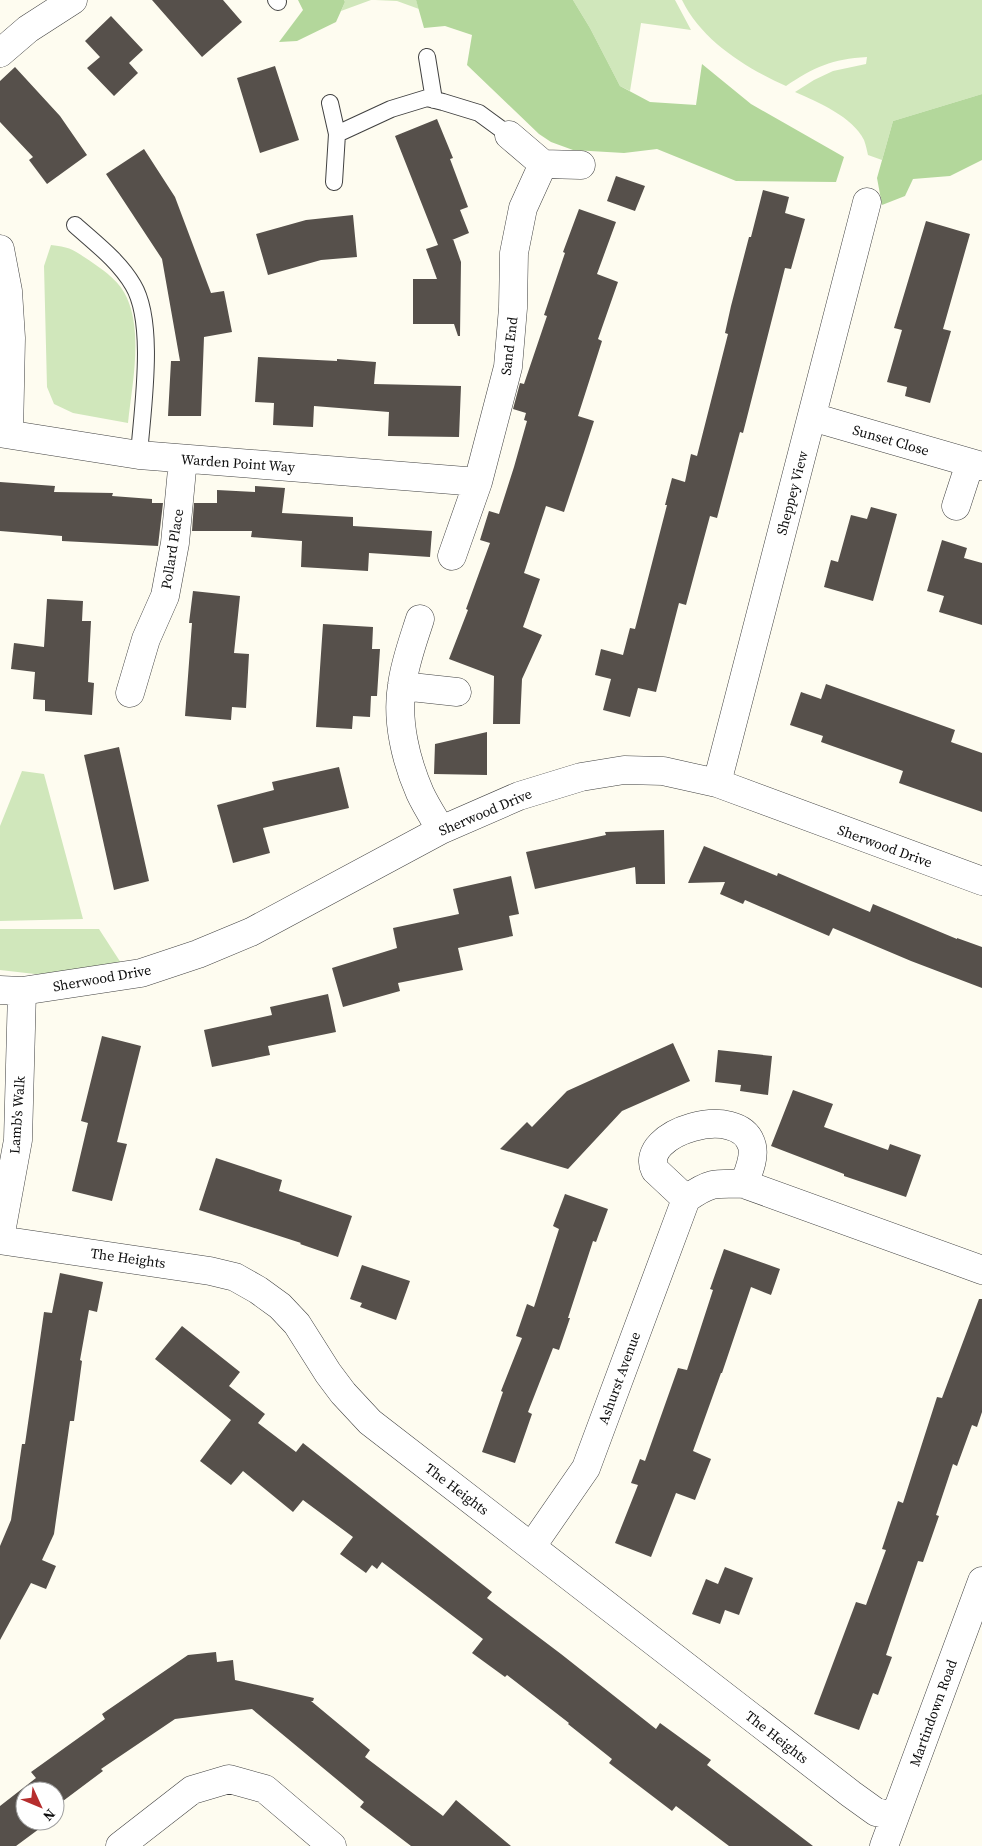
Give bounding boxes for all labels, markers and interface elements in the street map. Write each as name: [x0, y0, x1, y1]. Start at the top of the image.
street label: Sand End: [495, 316, 523, 376]
street label: Sunset Close: [850, 420, 932, 460]
street label: Sheppey View: [771, 448, 813, 537]
street label: Warden Point Way: [180, 449, 297, 477]
street label: Pollard Place: [156, 507, 188, 591]
street label: Sherwood Drive: [435, 783, 535, 841]
street label: Sherwood Drive: [835, 820, 935, 872]
street label: Sherwood Drive: [51, 960, 153, 996]
street label: Lamb's Walk: [4, 1075, 30, 1155]
street label: The Heights: [89, 1243, 167, 1273]
street label: Ashurst Avenue: [593, 1329, 645, 1427]
street label: The Heights: [421, 1458, 493, 1520]
street label: Martindown Road: [904, 1657, 962, 1769]
street label: The Heights: [741, 1706, 813, 1768]
north arrow: [15, 1781, 65, 1831]
text: N: [39, 1804, 60, 1826]

